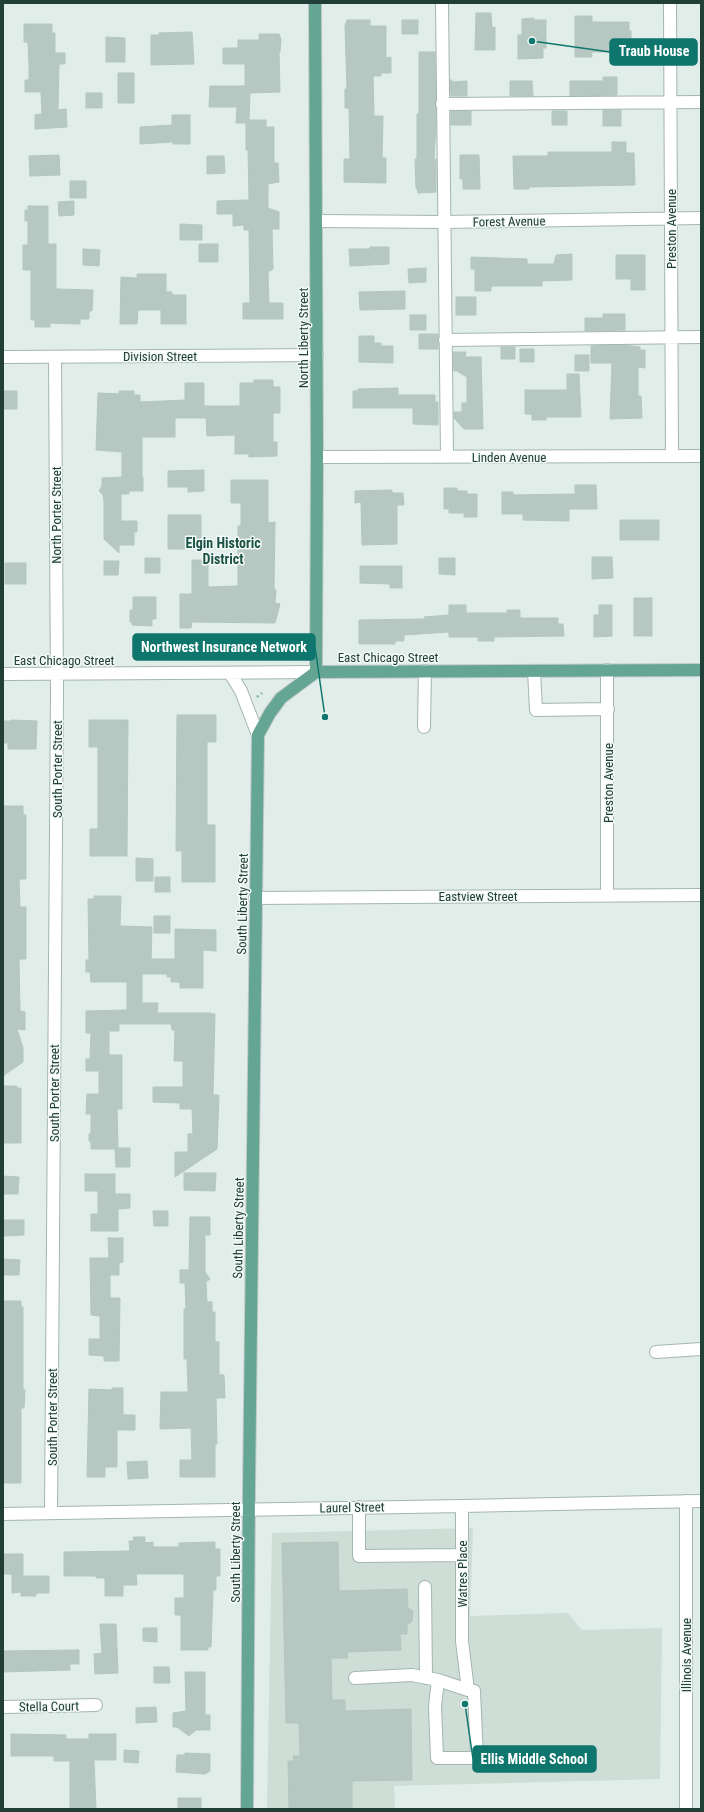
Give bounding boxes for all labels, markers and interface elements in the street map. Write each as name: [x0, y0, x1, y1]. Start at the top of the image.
callout: Traub House: [610, 39, 697, 65]
text: Traub House: [619, 43, 690, 59]
street label: Preston Avenue: [664, 189, 679, 269]
street label: Forest Avenue: [473, 213, 546, 230]
street label: North Liberty Street: [296, 288, 311, 388]
street label: Division Street: [123, 349, 197, 364]
street label: Linden Avenue: [472, 450, 546, 465]
street label: North Porter Street: [49, 466, 64, 564]
district label: Elgin Historic District: [185, 535, 261, 567]
callout: Northwest Insurance Network: [133, 634, 315, 660]
text: Northwest Insurance Network: [141, 639, 307, 655]
street label: East Chicago Street: [338, 650, 438, 665]
street label: East Chicago Street: [14, 653, 114, 668]
street label: South Porter Street: [50, 720, 65, 818]
street label: Preston Avenue: [601, 743, 616, 823]
street label: South Liberty Street: [234, 853, 251, 955]
street label: Eastview Street: [439, 889, 518, 904]
street label: South Porter Street: [47, 1044, 62, 1142]
street label: South Liberty Street: [230, 1177, 247, 1279]
street label: South Porter Street: [45, 1368, 60, 1466]
street label: Laurel Street: [319, 1499, 385, 1516]
street label: South Liberty Street: [228, 1501, 243, 1603]
street label: Watres Place: [455, 1540, 470, 1608]
street label: Illinois Avenue: [679, 1618, 694, 1692]
street label: Stella Court: [19, 1698, 79, 1715]
callout: Ellis Middle School: [473, 1746, 596, 1772]
text: Ellis Middle School: [481, 1751, 587, 1767]

